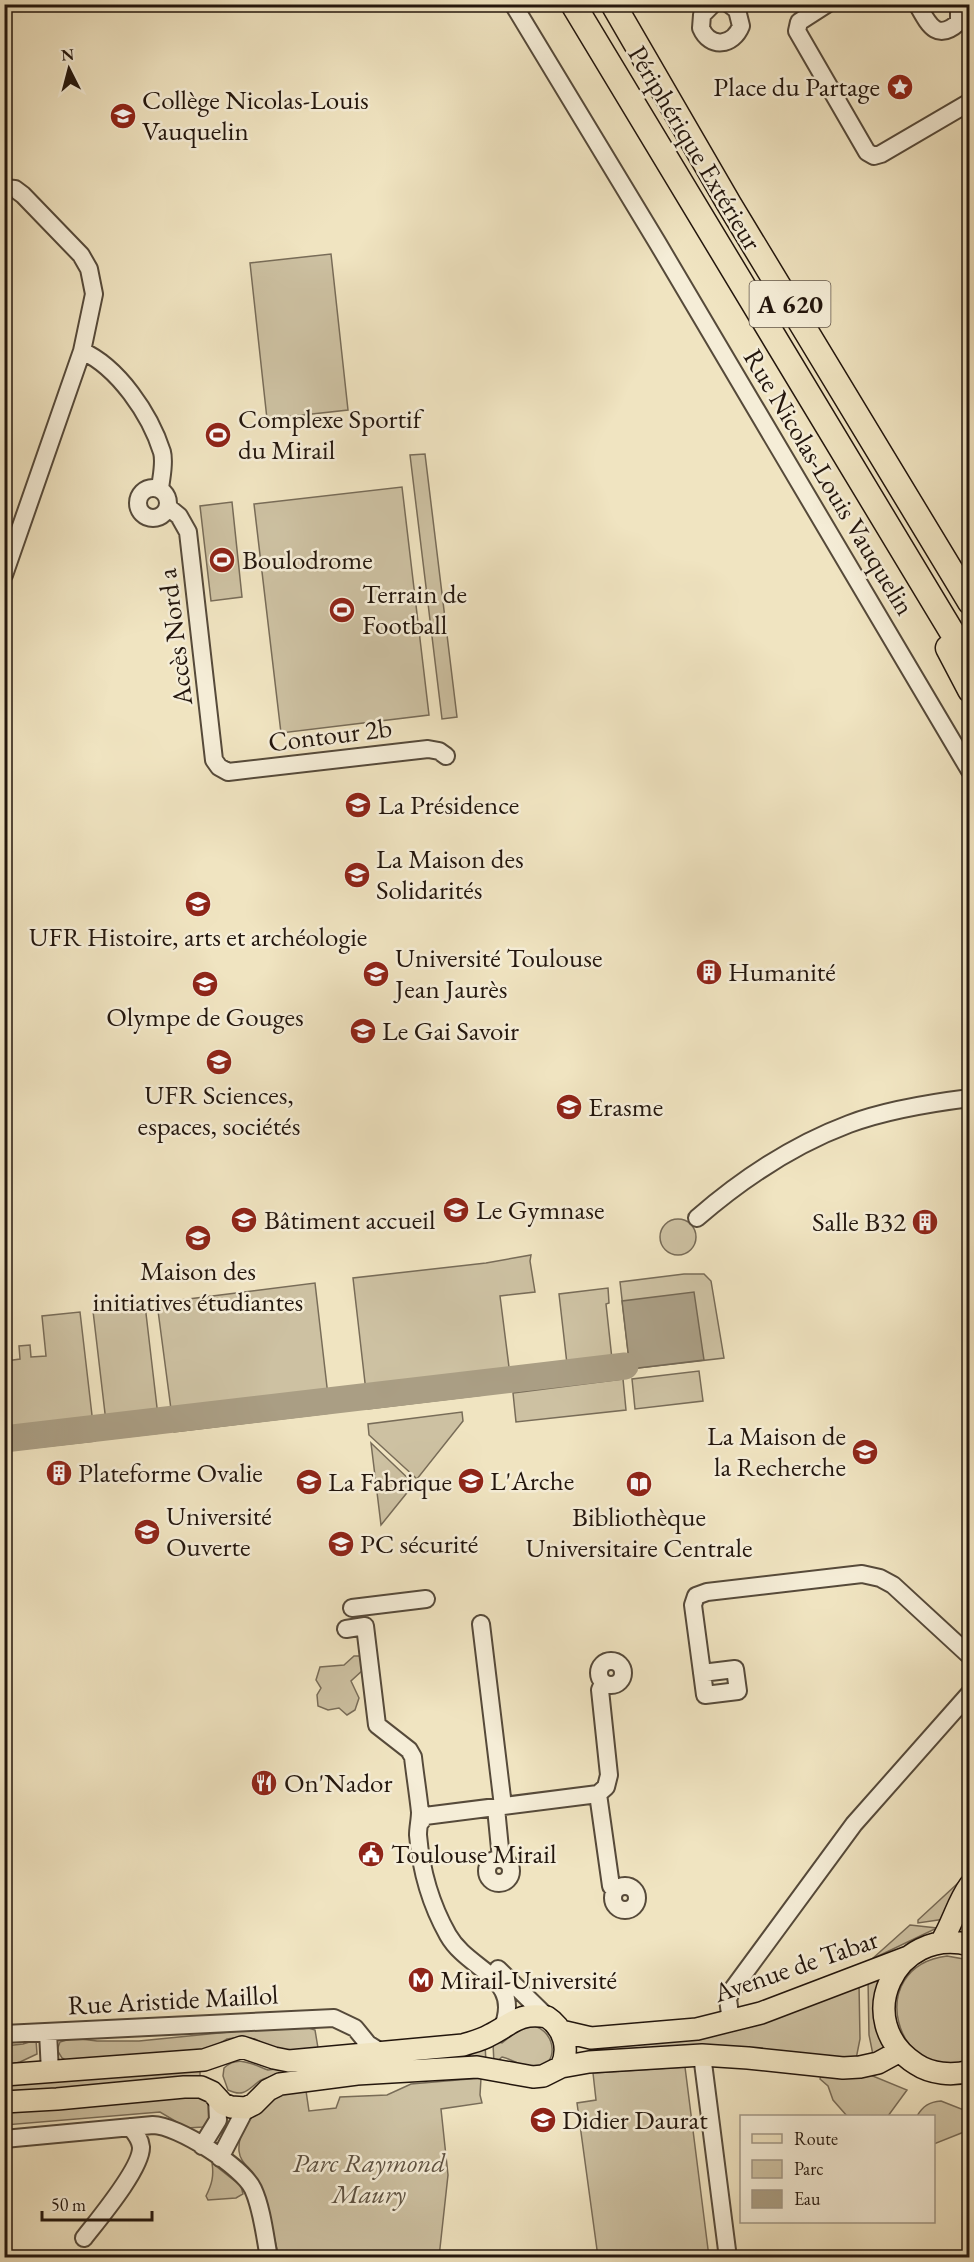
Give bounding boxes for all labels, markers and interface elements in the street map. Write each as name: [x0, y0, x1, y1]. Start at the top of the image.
north arrow: [39, 39, 99, 99]
street label: Périphérique Extérieur: [620, 39, 770, 257]
text: N: [60, 43, 75, 66]
place label: Place du Partage: [713, 69, 880, 104]
place icon: Place du Partage: [885, 72, 915, 102]
place label: Collège Nicolas-Louis Vauquelin: [142, 82, 369, 148]
school or university icon: Collège Nicolas-Louis Vauquelin: [108, 101, 138, 131]
road number: A 620: [750, 281, 830, 327]
street label: Rue Nicolas-Louis Vauquelin: [736, 342, 923, 621]
place label: Complexe Sportif du Mirail: [238, 401, 425, 467]
sports icon: Complexe Sportif du Mirail: [203, 420, 233, 450]
place label: Boulodrome: [242, 542, 373, 577]
sports icon: Boulodrome: [207, 545, 237, 575]
street label: Accès Nord a: [149, 566, 200, 709]
place label: Terrain de Football: [362, 576, 467, 642]
sports icon: Terrain de Football: [327, 595, 357, 625]
street label: Contour 2b: [266, 710, 394, 759]
place label: La Présidence: [378, 787, 519, 822]
school or university icon: La Présidence: [343, 790, 373, 820]
place label: La Maison des Solidarités: [376, 841, 524, 907]
school or university icon: La Maison des Solidarités: [342, 860, 372, 890]
school or university icon: UFR Histoire, arts et archéologie: [183, 889, 213, 919]
place label: UFR Histoire, arts et archéologie: [29, 919, 367, 954]
place label: Université Toulouse Jean Jaurès: [393, 940, 602, 1006]
place label: Humanité: [728, 954, 836, 989]
building icon: Humanité: [694, 957, 724, 987]
school or university icon: Université Toulouse Jean Jaurès: [361, 959, 391, 989]
school or university icon: Olympe de Gouges: [190, 969, 220, 999]
place label: Olympe de Gouges: [106, 999, 304, 1034]
place label: Le Gai Savoir: [382, 1013, 519, 1048]
school or university icon: Le Gai Savoir: [348, 1016, 378, 1046]
school or university icon: UFR Sciences, espaces, sociétés: [204, 1047, 234, 1077]
place label: UFR Sciences, espaces, sociétés: [138, 1077, 300, 1143]
place label: Erasme: [588, 1089, 663, 1124]
school or university icon: Erasme: [554, 1092, 584, 1122]
place label: Le Gymnase: [476, 1192, 605, 1227]
school or university icon: Le Gymnase: [441, 1195, 471, 1225]
place label: Bâtiment accueil: [264, 1202, 435, 1237]
place label: Salle B32: [812, 1204, 906, 1239]
school or university icon: Bâtiment accueil: [229, 1205, 259, 1235]
building icon: Salle B32: [910, 1207, 940, 1237]
school or university icon: Maison des initiatives étudiantes: [183, 1223, 213, 1253]
place label: Maison des initiatives étudiantes: [93, 1253, 303, 1319]
place label: La Maison de la Recherche: [707, 1418, 846, 1484]
school or university icon: La Maison de la Recherche: [850, 1437, 880, 1467]
place label: Plateforme Ovalie: [78, 1455, 263, 1490]
building icon: Plateforme Ovalie: [44, 1458, 74, 1488]
place label: L'Arche: [490, 1463, 574, 1498]
place label: La Fabrique: [328, 1464, 452, 1499]
school or university icon: L'Arche: [456, 1466, 486, 1496]
school or university icon: La Fabrique: [294, 1467, 324, 1497]
library icon: Bibliothèque Universitaire Centrale: [624, 1469, 654, 1499]
place label: Université Ouverte: [166, 1498, 272, 1564]
place label: Bibliothèque Universitaire Centrale: [526, 1499, 752, 1565]
school or university icon: Université Ouverte: [132, 1517, 162, 1547]
place label: PC sécurité: [360, 1526, 478, 1561]
school or university icon: PC sécurité: [326, 1529, 356, 1559]
place label: On'Nador: [284, 1765, 392, 1800]
restaurant icon: On'Nador: [249, 1768, 279, 1798]
place label: Toulouse Mirail: [391, 1836, 556, 1871]
public building icon: Toulouse Mirail: [356, 1839, 386, 1869]
street label: Avenue de Tabar: [708, 1921, 883, 2010]
place label: Mirail-Université: [440, 1962, 617, 1997]
metro station icon: Mirail-Université: [406, 1965, 436, 1995]
street label: Rue Aristide Maillol: [67, 1977, 279, 2022]
place label: Didier Daurat: [562, 2102, 708, 2137]
school or university icon: Didier Daurat: [528, 2105, 558, 2135]
legend: [740, 2115, 935, 2223]
text: Route: [794, 2127, 838, 2150]
park label: Parc Raymond Maury: [293, 2145, 446, 2211]
text: Parc: [794, 2157, 824, 2180]
scale bar: [42, 2184, 152, 2222]
text: Eau: [794, 2187, 821, 2210]
text: 50 m: [51, 2193, 86, 2216]

